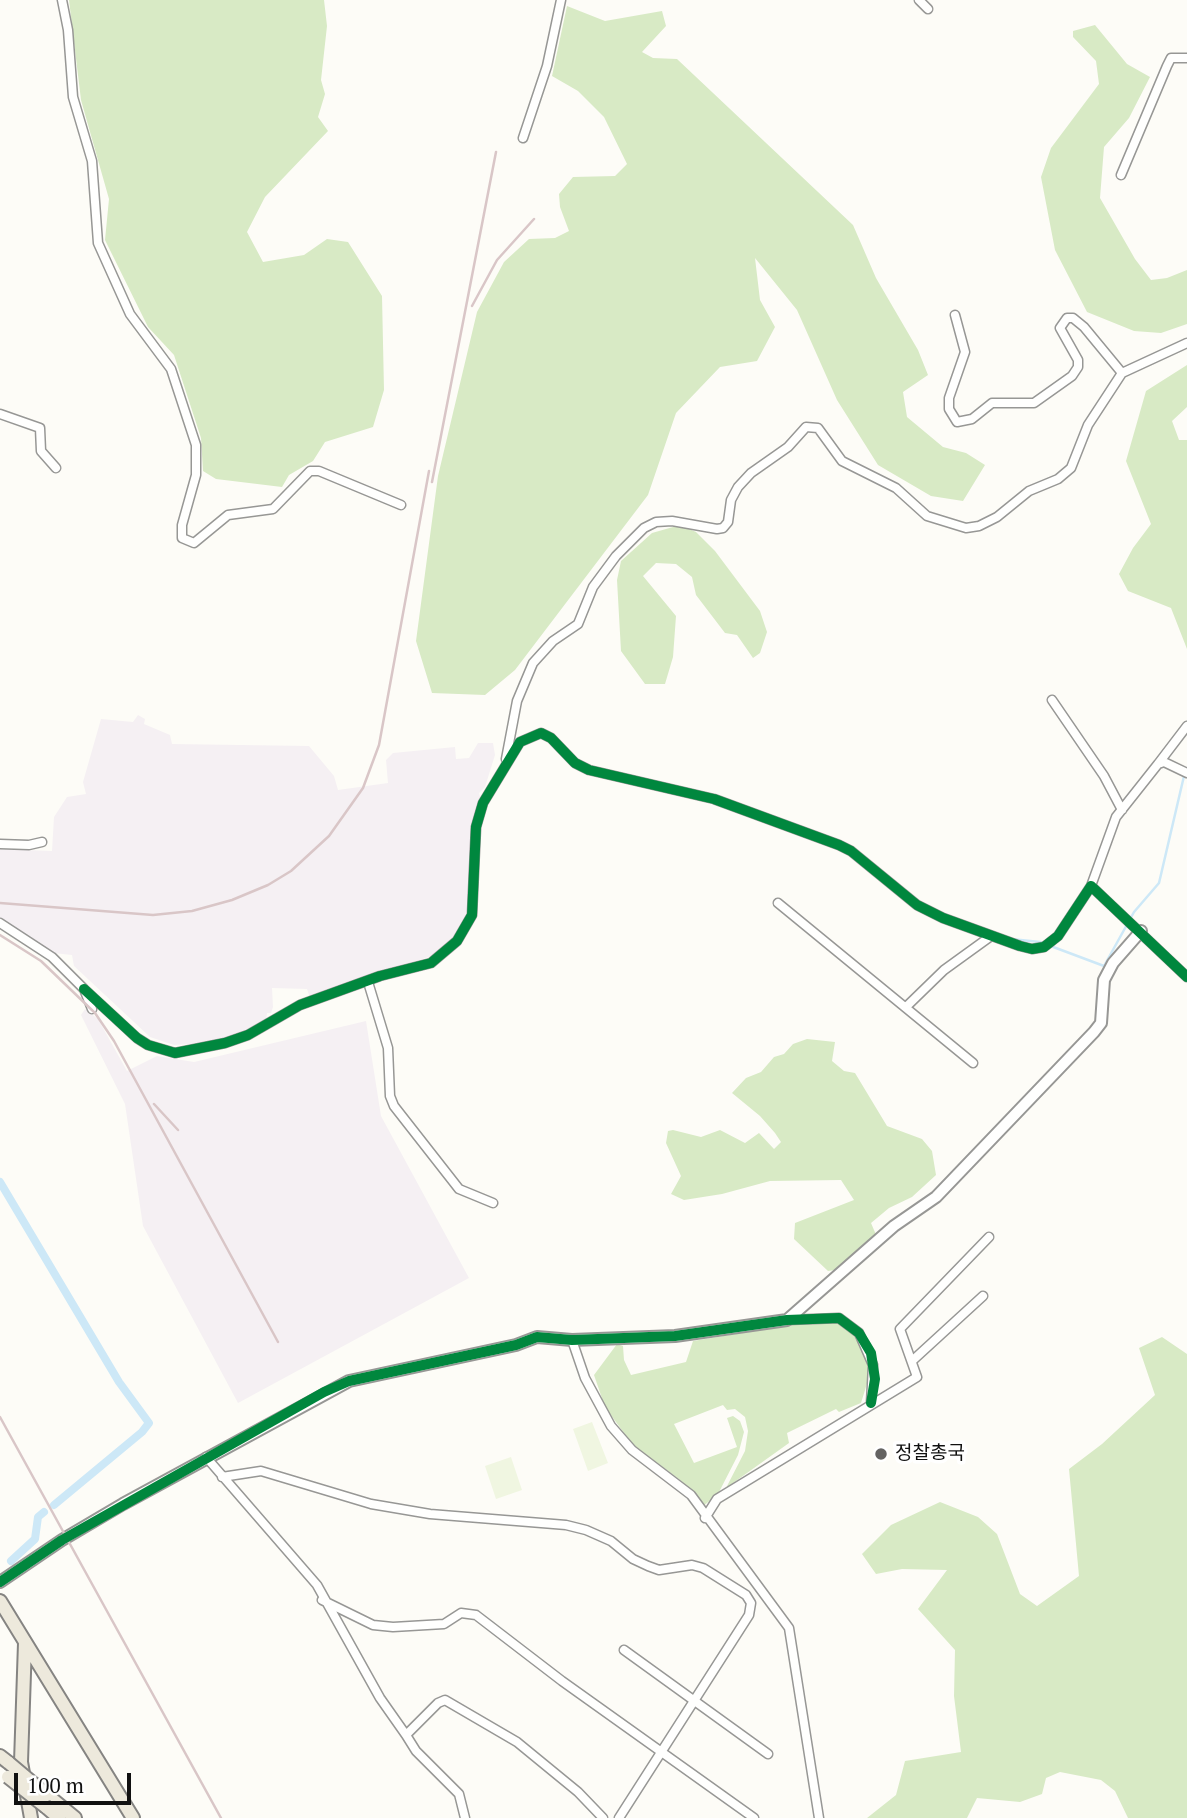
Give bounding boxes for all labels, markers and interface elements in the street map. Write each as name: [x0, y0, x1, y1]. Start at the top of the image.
place label: 정찰총국: [895, 1443, 965, 1465]
marker: 정찰총국: [873, 1446, 889, 1462]
scale bar: [18, 1758, 135, 1802]
text: 100 m: [27, 1771, 84, 1799]

